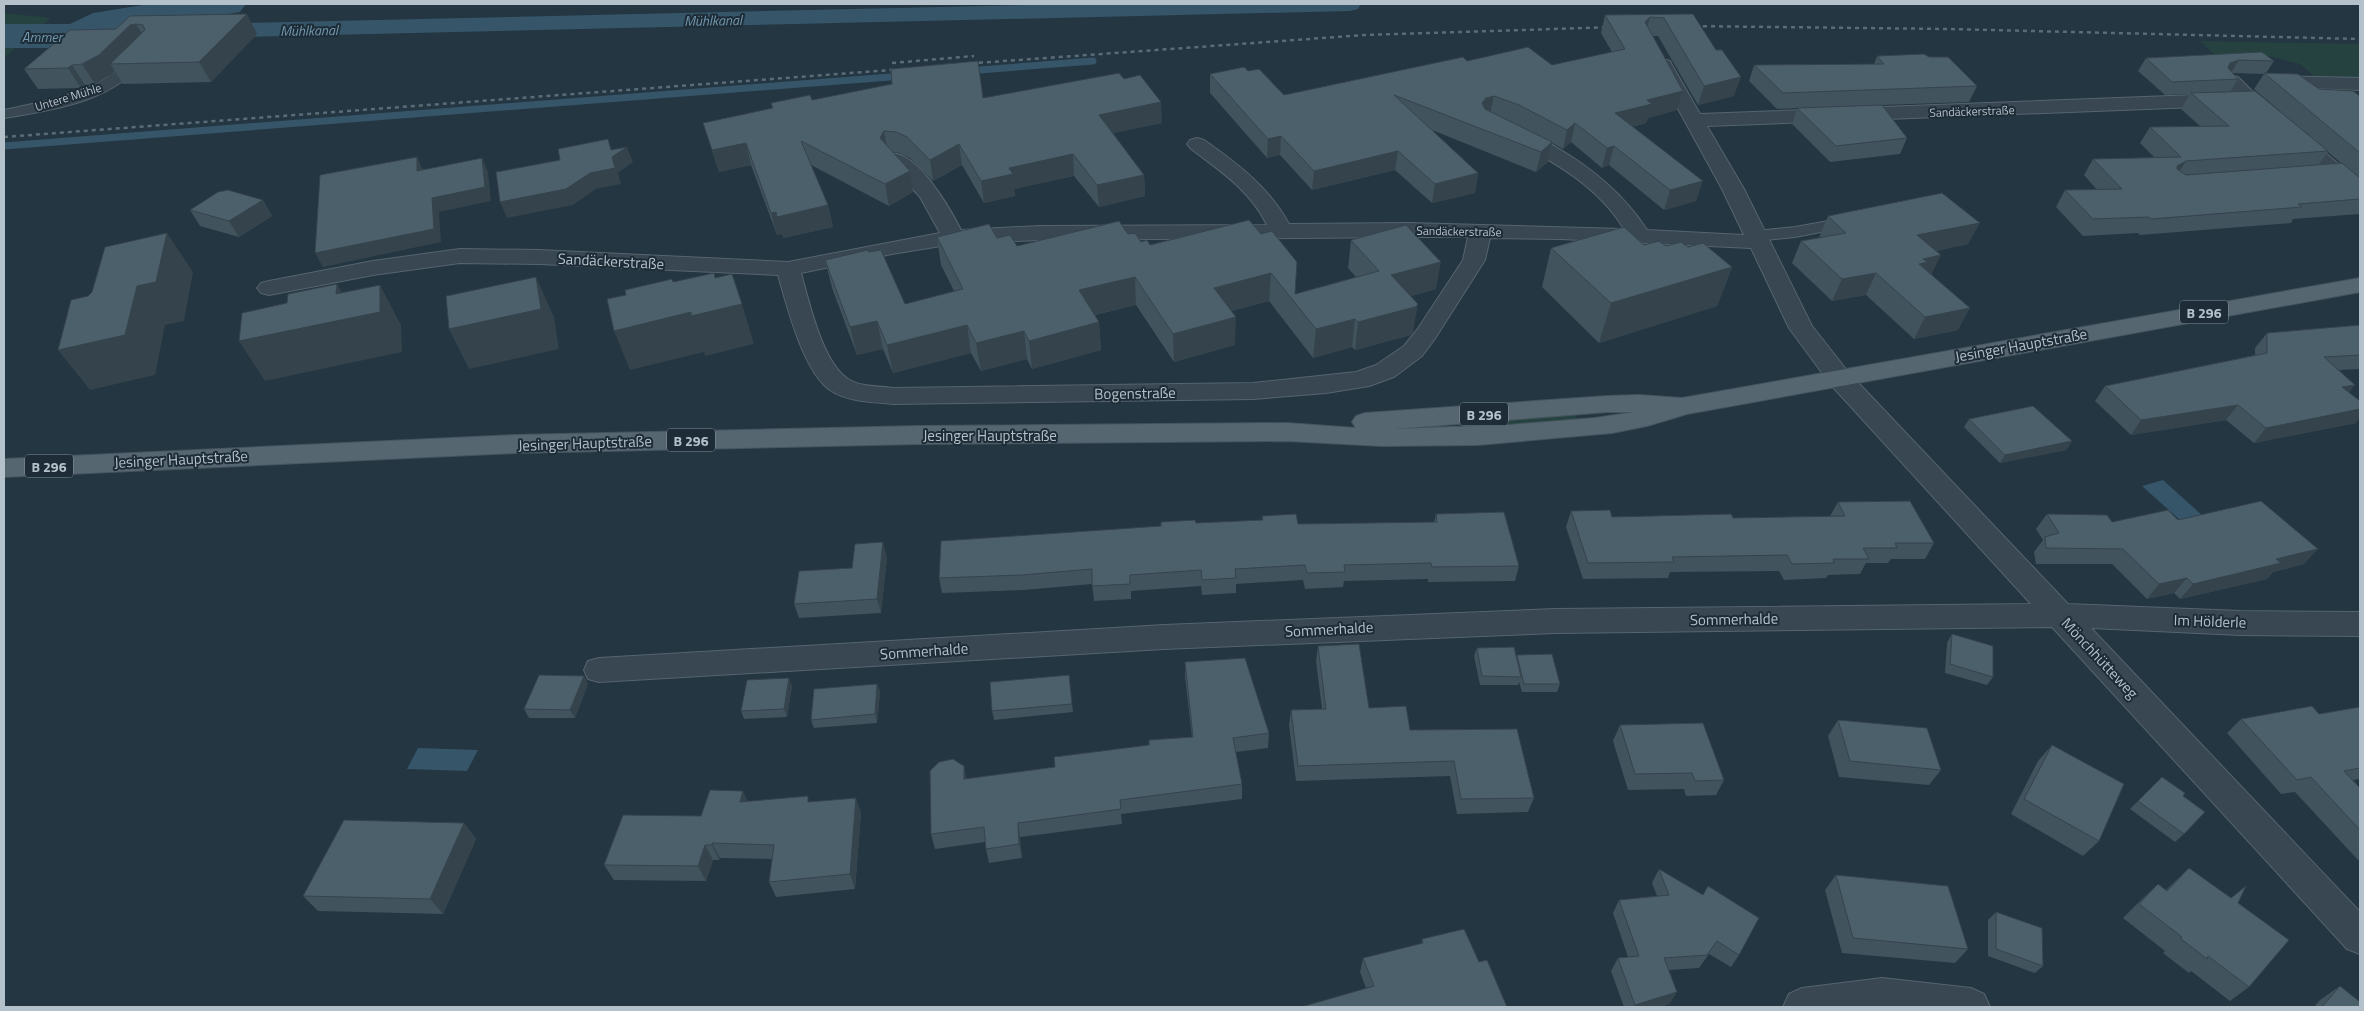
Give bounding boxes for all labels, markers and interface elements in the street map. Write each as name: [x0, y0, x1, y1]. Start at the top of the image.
water label: Mühlkanal: [684, 9, 744, 31]
water label: Mühlkanal: [280, 19, 340, 41]
water label: Ammer: [22, 26, 64, 47]
street label: Untere Mühle: [32, 78, 104, 116]
street label: Sandäckerstraße: [1929, 100, 2015, 122]
street label: Sandäckerstraße: [1416, 221, 1502, 241]
street label: Sandäckerstraße: [557, 247, 665, 275]
road number: B 296: [2180, 300, 2228, 324]
street label: Jesinger Hauptstraße: [1953, 322, 2089, 368]
street label: Bogenstraße: [1094, 381, 1176, 405]
road number: B 296: [1460, 402, 1508, 426]
street label: Jesinger Hauptstraße: [923, 424, 1057, 447]
road number: B 296: [667, 428, 715, 452]
street label: Jesinger Hauptstraße: [518, 429, 652, 457]
street label: Jesinger Hauptstraße: [114, 444, 248, 474]
road number: B 296: [25, 454, 73, 478]
street label: Sommerhalde: [1690, 607, 1778, 631]
street label: Im Hölderle: [2173, 608, 2247, 634]
street label: Mönchhütteweg: [2056, 612, 2144, 704]
street label: Sommerhalde: [1284, 615, 1374, 643]
street label: Sommerhalde: [879, 636, 969, 666]

